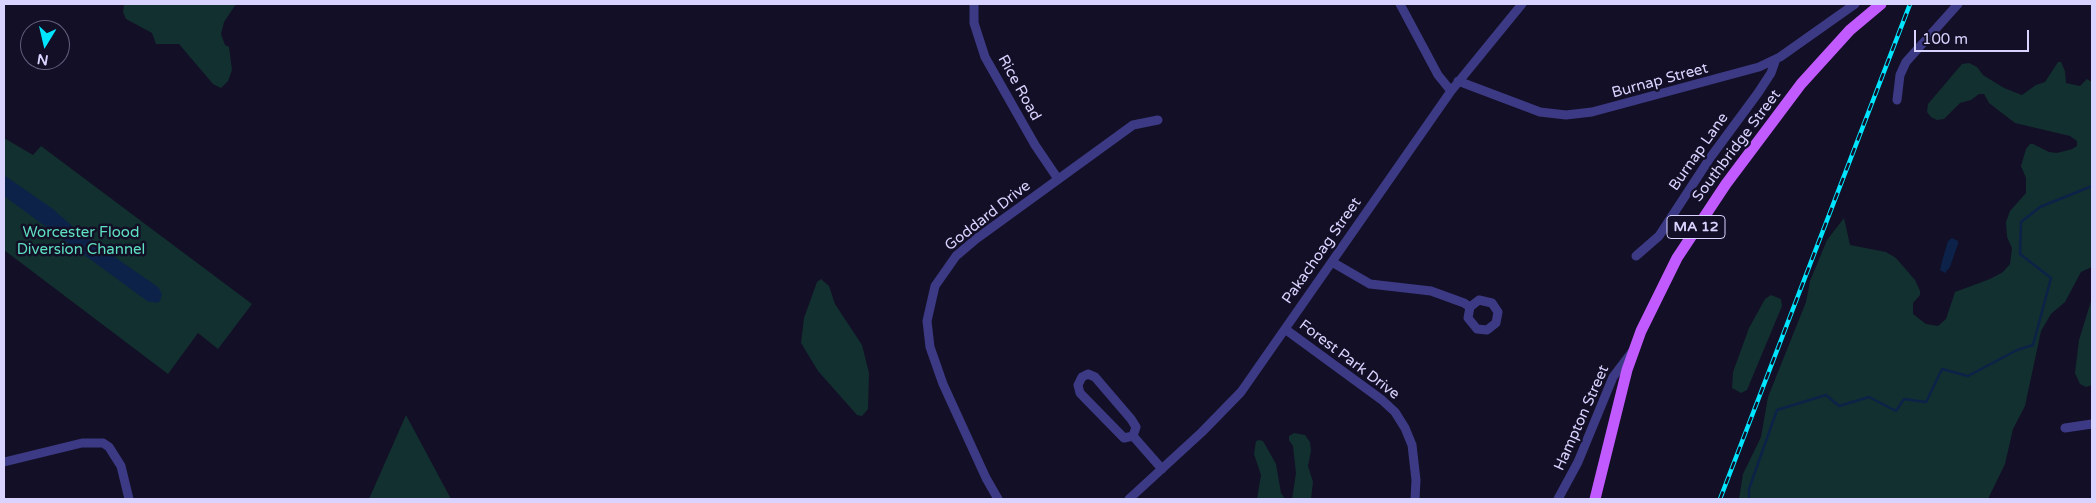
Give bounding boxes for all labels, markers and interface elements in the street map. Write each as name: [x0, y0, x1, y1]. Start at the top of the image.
north arrow: [20, 20, 70, 70]
scale bar: [1916, 20, 2031, 52]
text: 100 m: [1922, 30, 1968, 48]
text: N: [36, 50, 50, 69]
street label: Rice Road: [994, 52, 1044, 124]
street label: Burnap Street: [1610, 59, 1710, 103]
street label: Southbridge Street: [1689, 86, 1785, 206]
street label: Burnap Lane: [1666, 110, 1732, 194]
street label: Goddard Drive: [942, 177, 1034, 255]
street label: Pakachoag Street: [1279, 194, 1365, 308]
road number: MA 12: [1667, 216, 1725, 238]
park label: Worcester Flood Diversion Channel: [17, 224, 145, 259]
street label: Forest Park Drive: [1295, 316, 1403, 404]
street label: Hampton Street: [1551, 362, 1613, 474]

